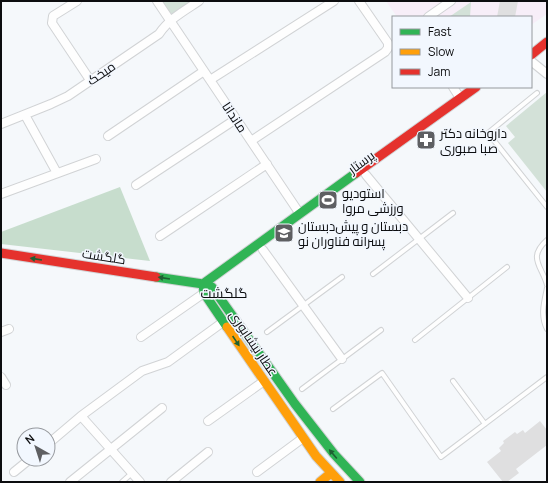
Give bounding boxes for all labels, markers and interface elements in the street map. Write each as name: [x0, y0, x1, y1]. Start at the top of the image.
legend: [392, 16, 532, 88]
text: Fast: [428, 23, 452, 40]
text: Slow: [428, 43, 454, 60]
street label: میخک: [83, 57, 119, 89]
text: Jam: [428, 63, 450, 80]
street label: ماندانا: [218, 98, 252, 136]
place label: داروخانه دکتر صبا صبوری: [439, 124, 507, 157]
pharmacy icon: داروخانه دکتر صبا صبوری: [415, 129, 437, 151]
street label: پرستار: [343, 146, 379, 179]
place label: استودیو ورزشی مروا: [342, 184, 404, 217]
sports icon: استودیو ورزشی مروا: [317, 189, 339, 211]
place label: دبستان و پیش‌دبستان پسرانه فناوران نو: [298, 217, 408, 251]
school or university icon: دبستان و پیش‌دبستان پسرانه فناوران نو: [273, 222, 295, 244]
street label: گلگشت: [81, 244, 127, 268]
one-way arrow: [30, 256, 42, 262]
one-way arrow: [158, 275, 171, 281]
district label: گلگشت: [200, 283, 248, 302]
street label: عطار نیشابوری: [225, 307, 283, 379]
one-way arrow: [233, 335, 240, 347]
north arrow: [16, 427, 56, 467]
text: N: [22, 430, 37, 447]
one-way arrow: [328, 448, 337, 459]

